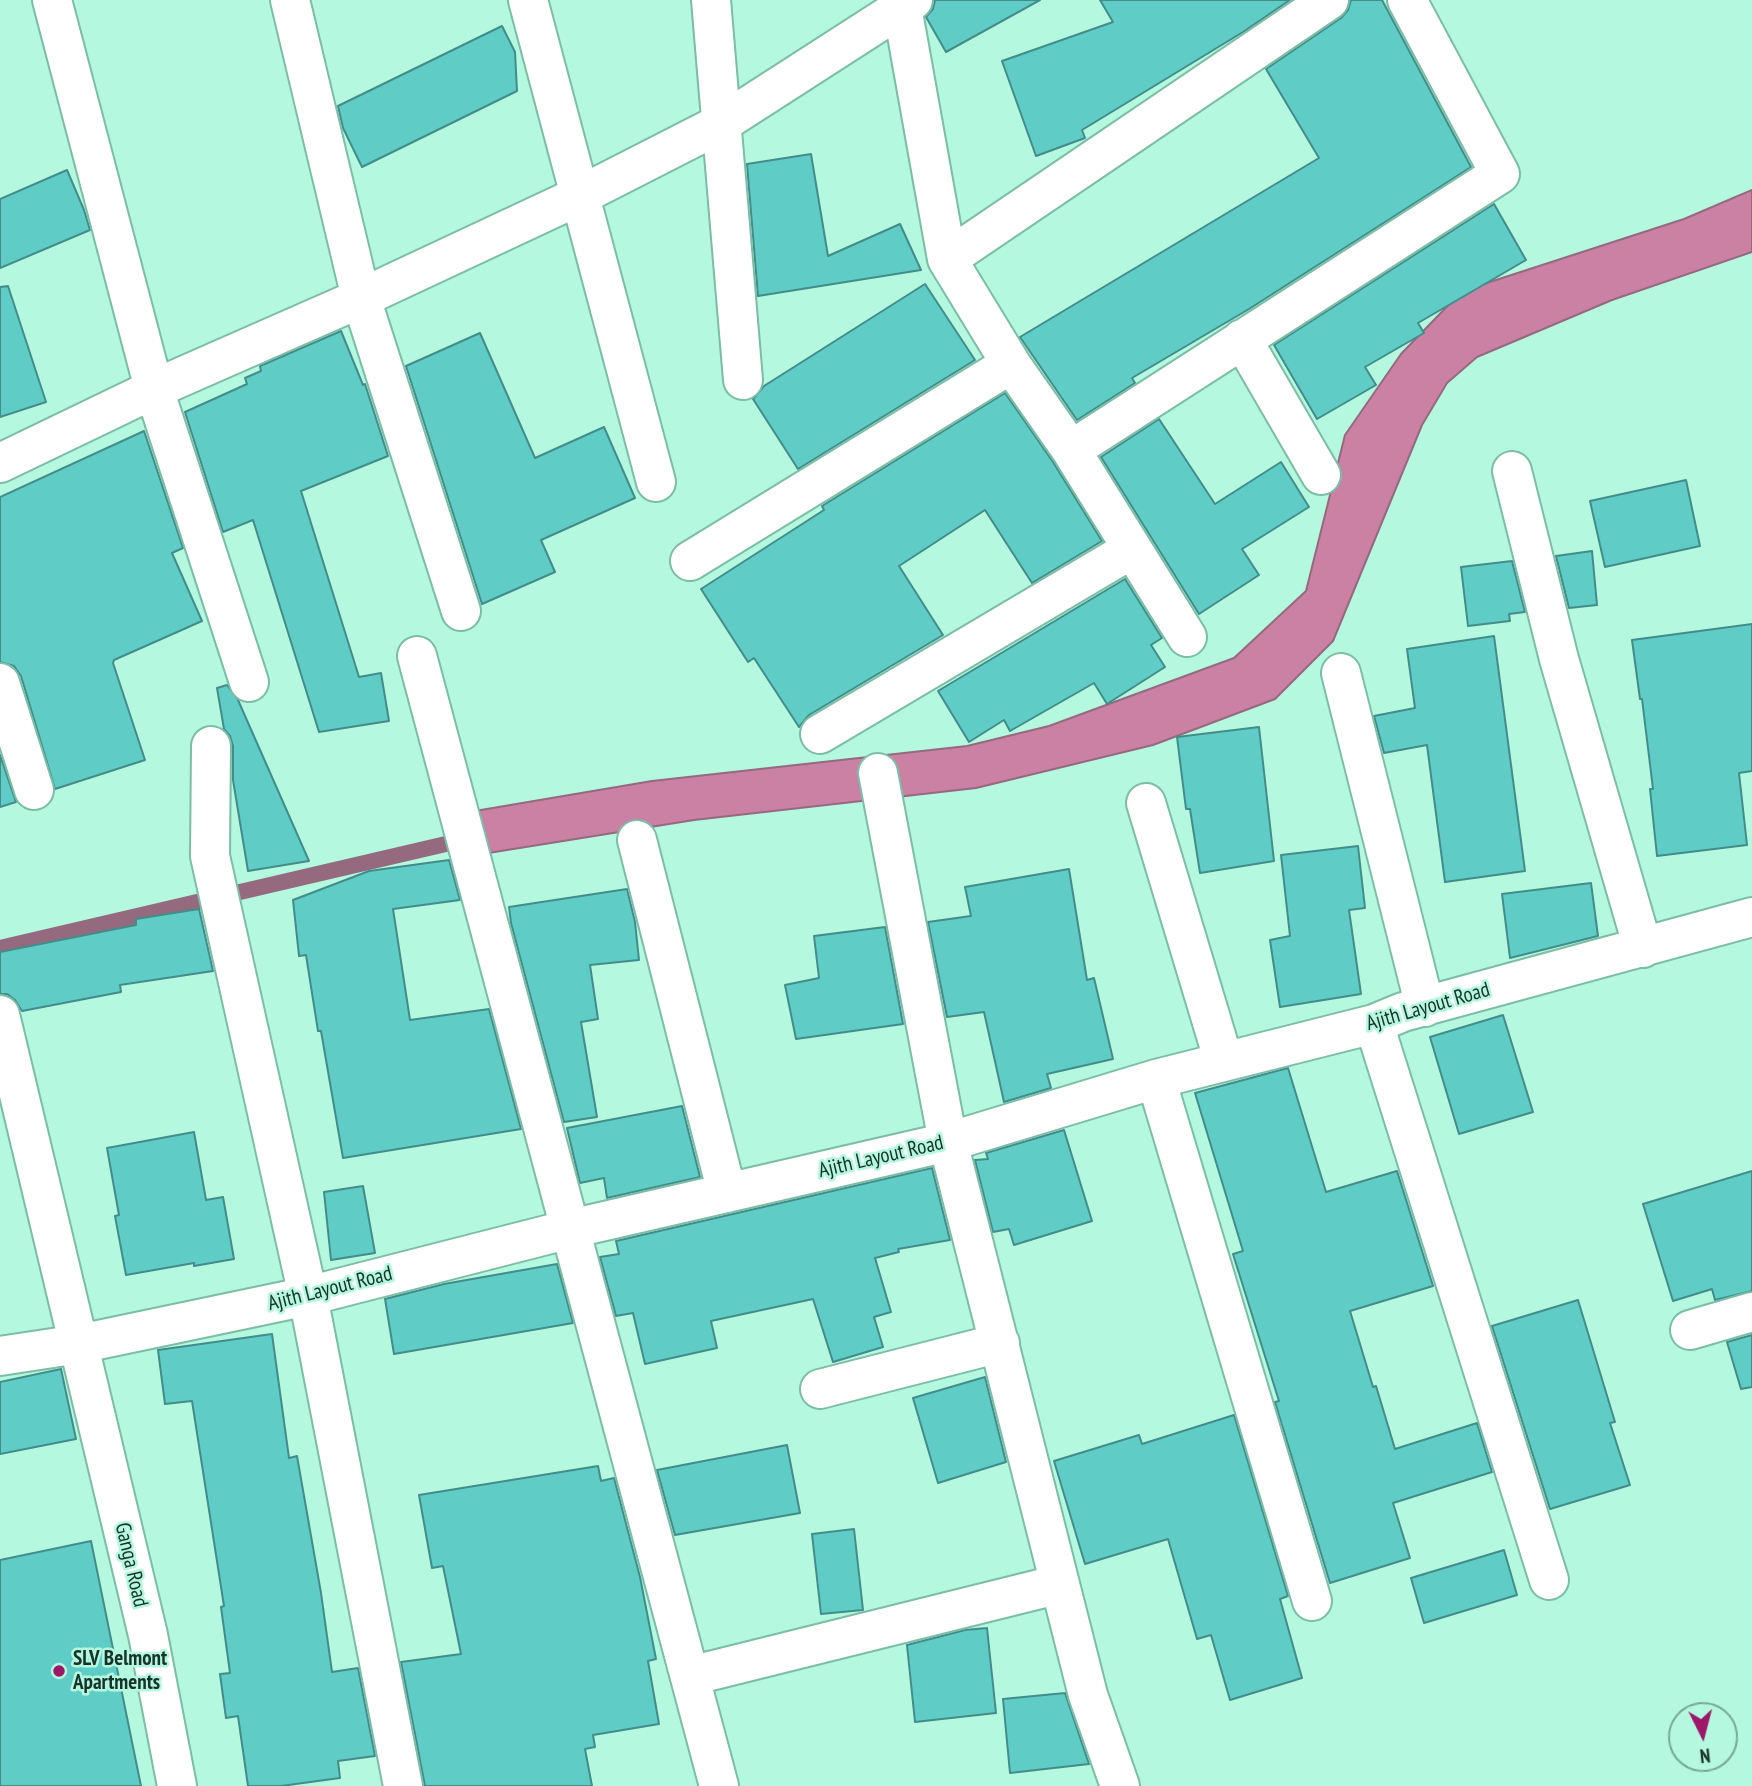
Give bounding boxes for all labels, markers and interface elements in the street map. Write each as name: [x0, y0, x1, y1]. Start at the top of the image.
street label: Ajith Layout Road: [1363, 977, 1493, 1037]
street label: Ajith Layout Road: [816, 1130, 946, 1184]
street label: Ajith Layout Road: [265, 1261, 395, 1317]
street label: Ganga Road: [109, 1520, 153, 1610]
place label: SLV Belmont Apartments: [73, 1646, 167, 1696]
marker: SLV Belmont Apartments: [51, 1663, 67, 1679]
north arrow: [1668, 1702, 1738, 1772]
text: N: [1699, 1743, 1711, 1768]

